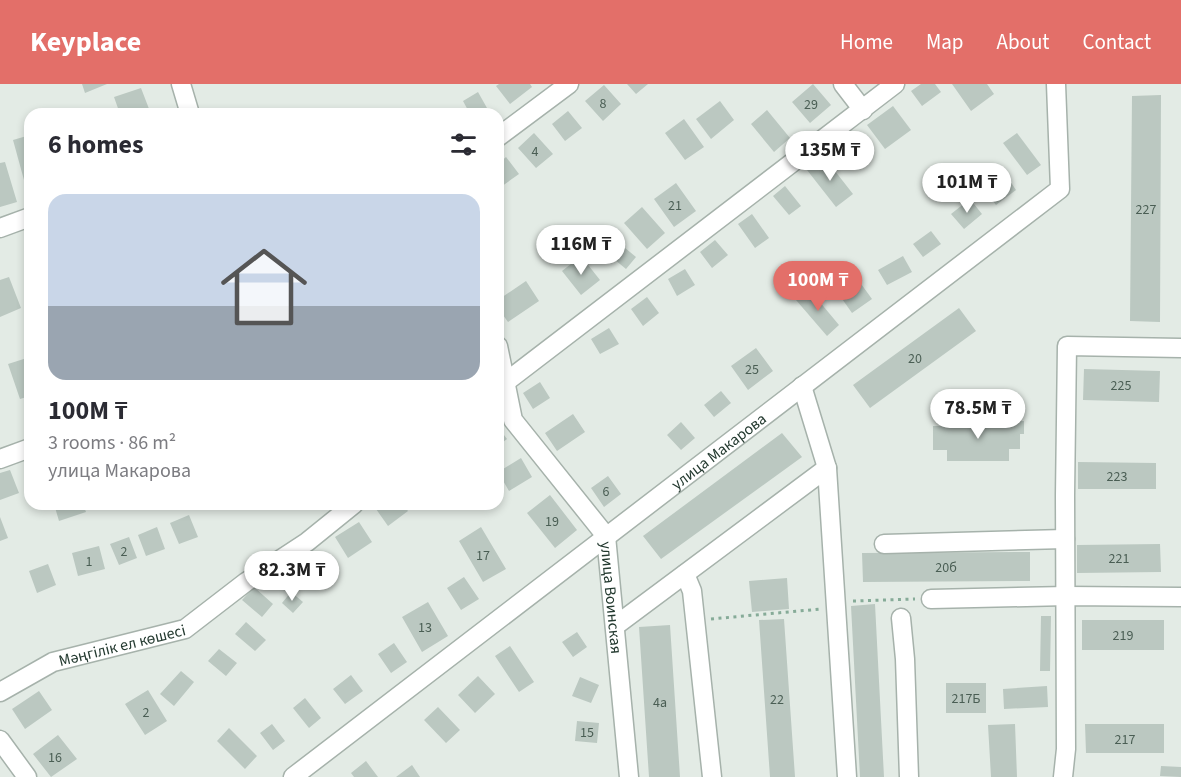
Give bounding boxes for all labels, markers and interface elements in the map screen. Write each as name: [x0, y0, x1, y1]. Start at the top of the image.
text: Keyplace: [30, 22, 141, 62]
text: Home: [840, 27, 893, 57]
text: Map: [926, 27, 964, 57]
text: About: [997, 27, 1049, 57]
text: Contact: [1082, 27, 1151, 57]
house number: 8: [600, 94, 607, 114]
house number: 29: [804, 95, 818, 115]
text: 6 homes: [48, 126, 143, 163]
icon: filters: [447, 128, 480, 161]
pin: 135M ₸: [781, 131, 879, 182]
text: 135M ₸: [799, 136, 861, 164]
house number: 4: [532, 142, 539, 162]
pin: 101M ₸: [918, 163, 1016, 214]
text: 101M ₸: [936, 168, 998, 196]
house number: 21: [668, 196, 682, 216]
house number: 227: [1136, 200, 1156, 220]
pin: 116M ₸: [532, 225, 630, 276]
text: 116M ₸: [550, 230, 612, 258]
icon: home: [210, 233, 318, 341]
pin: 100M ₸: [769, 261, 867, 312]
text: 100M ₸: [787, 266, 849, 294]
house number: 20: [908, 349, 922, 369]
house number: 25: [745, 360, 759, 380]
house number: 225: [1111, 376, 1131, 396]
pin: 78.5M ₸: [923, 389, 1033, 440]
text: 100M ₸: [48, 392, 128, 429]
text: 78.5M ₸: [944, 394, 1012, 422]
street label: улица Макарова: [667, 408, 771, 495]
text: 3 rooms · 86 m²: [48, 429, 176, 457]
text: улица Макарова: [48, 457, 191, 485]
house number: 223: [1107, 467, 1127, 487]
house number: 6: [603, 482, 610, 502]
house number: 19: [545, 512, 559, 532]
street label: улица Воинская: [595, 540, 627, 655]
house number: 2: [121, 542, 128, 562]
house number: 17: [476, 546, 490, 566]
house number: 221: [1109, 549, 1129, 569]
pin: 82.3M ₸: [237, 551, 347, 602]
house number: 1: [86, 552, 93, 572]
text: 82.3M ₸: [258, 556, 326, 584]
house number: 20б: [935, 558, 957, 578]
house number: 13: [418, 618, 432, 638]
street label: Мәңгілік ел көшесі: [56, 619, 188, 672]
house number: 219: [1113, 626, 1133, 646]
house number: 217Б: [952, 689, 981, 709]
house number: 22: [770, 690, 784, 710]
house number: 4а: [653, 693, 667, 713]
house number: 2: [143, 703, 150, 723]
house number: 15: [580, 723, 594, 743]
house number: 217: [1115, 730, 1135, 750]
house number: 16: [48, 748, 62, 768]

